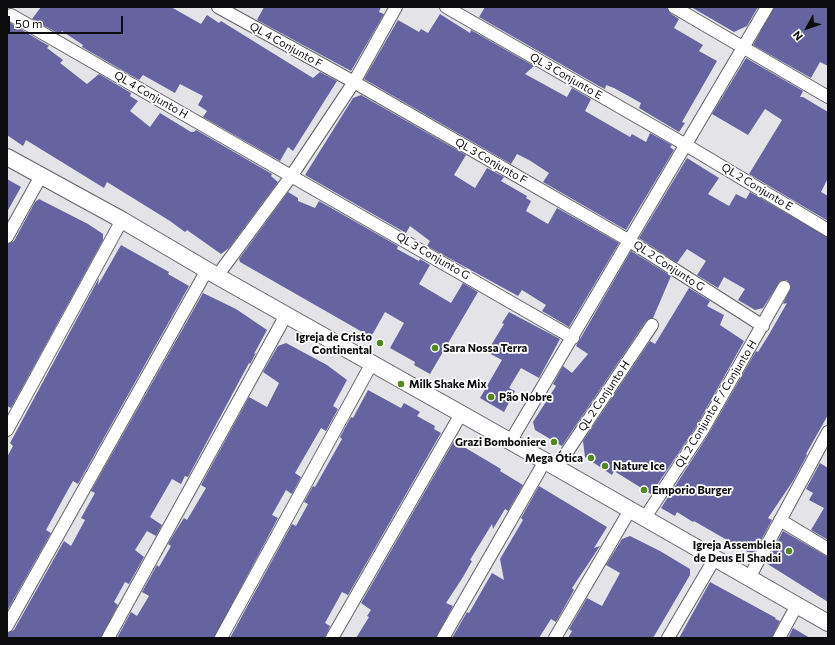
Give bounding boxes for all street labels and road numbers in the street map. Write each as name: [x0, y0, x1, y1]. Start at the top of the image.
street label: QL 4 Conjunto F: [247, 20, 325, 70]
street label: QL 3 Conjunto E: [528, 50, 604, 102]
street label: QL 4 Conjunto H: [112, 69, 190, 121]
street label: QL 3 Conjunto F: [453, 135, 529, 187]
street label: QL 2 Conjunto E: [719, 161, 795, 213]
street label: QL 3 Conjunto G: [394, 230, 472, 282]
street label: QL 2 Conjunto G: [631, 238, 707, 294]
street label: QL 2 Conjunto F / Conjunto H: [673, 338, 759, 470]
street label: QL 2 Conjunto H: [575, 358, 633, 434]

